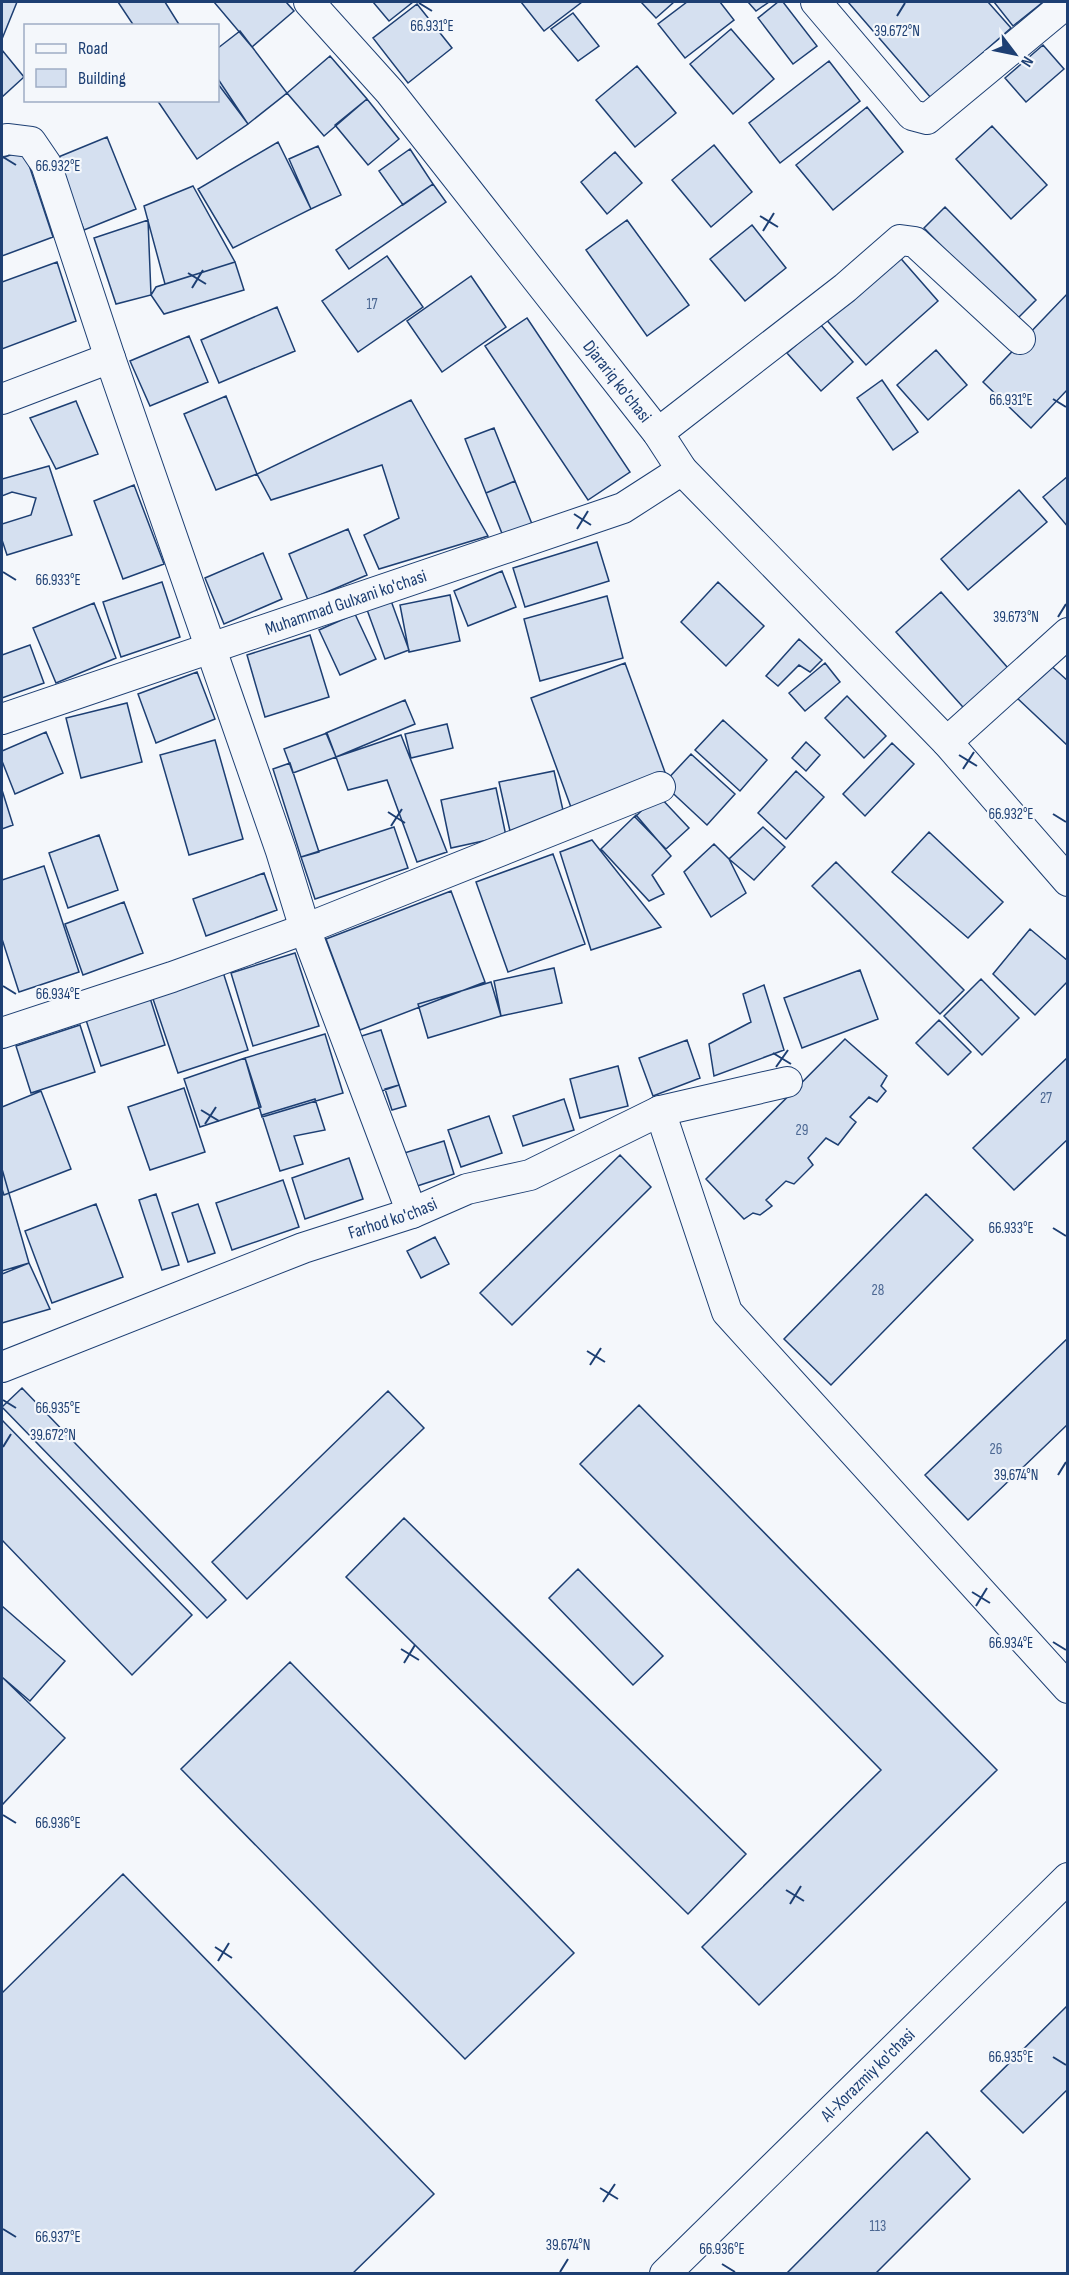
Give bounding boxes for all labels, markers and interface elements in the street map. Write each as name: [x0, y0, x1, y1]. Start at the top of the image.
text: 66.931°E: [410, 17, 454, 36]
text: 39.672°N: [874, 22, 920, 41]
legend: [24, 24, 219, 102]
north arrow: [985, 24, 1045, 84]
text: Road: [78, 38, 108, 59]
text: N: [1016, 52, 1037, 70]
text: Building: [78, 68, 126, 89]
text: 66.932°E: [35, 157, 81, 176]
house number: 17: [366, 295, 378, 314]
street label: Djarariq ko'chasi: [579, 336, 656, 426]
text: 66.931°E: [989, 391, 1033, 410]
street label: Muhammad Gulxani ko'chasi: [262, 565, 429, 639]
text: 66.933°E: [35, 571, 81, 590]
text: 39.673°N: [993, 608, 1039, 627]
text: 66.932°E: [988, 805, 1034, 824]
text: 66.934°E: [36, 985, 80, 1004]
house number: 27: [1040, 1089, 1052, 1108]
house number: 29: [796, 1121, 808, 1140]
street label: Farhod ko'chasi: [345, 1193, 440, 1243]
text: 66.933°E: [988, 1219, 1034, 1238]
house number: 28: [872, 1281, 884, 1300]
text: 66.935°E: [36, 1399, 80, 1418]
text: 39.672°N: [30, 1426, 76, 1445]
house number: 26: [990, 1440, 1002, 1459]
text: 39.674°N: [994, 1466, 1038, 1485]
text: 66.934°E: [989, 1634, 1033, 1653]
text: 66.936°E: [35, 1814, 81, 1833]
street label: Al-Xorazmiy ko'chasi: [815, 2024, 919, 2127]
text: 66.935°E: [989, 2048, 1033, 2067]
house number: 113: [870, 2217, 886, 2236]
text: 66.937°E: [35, 2228, 81, 2247]
text: 39.674°N: [546, 2236, 590, 2255]
text: 66.936°E: [699, 2240, 745, 2259]

